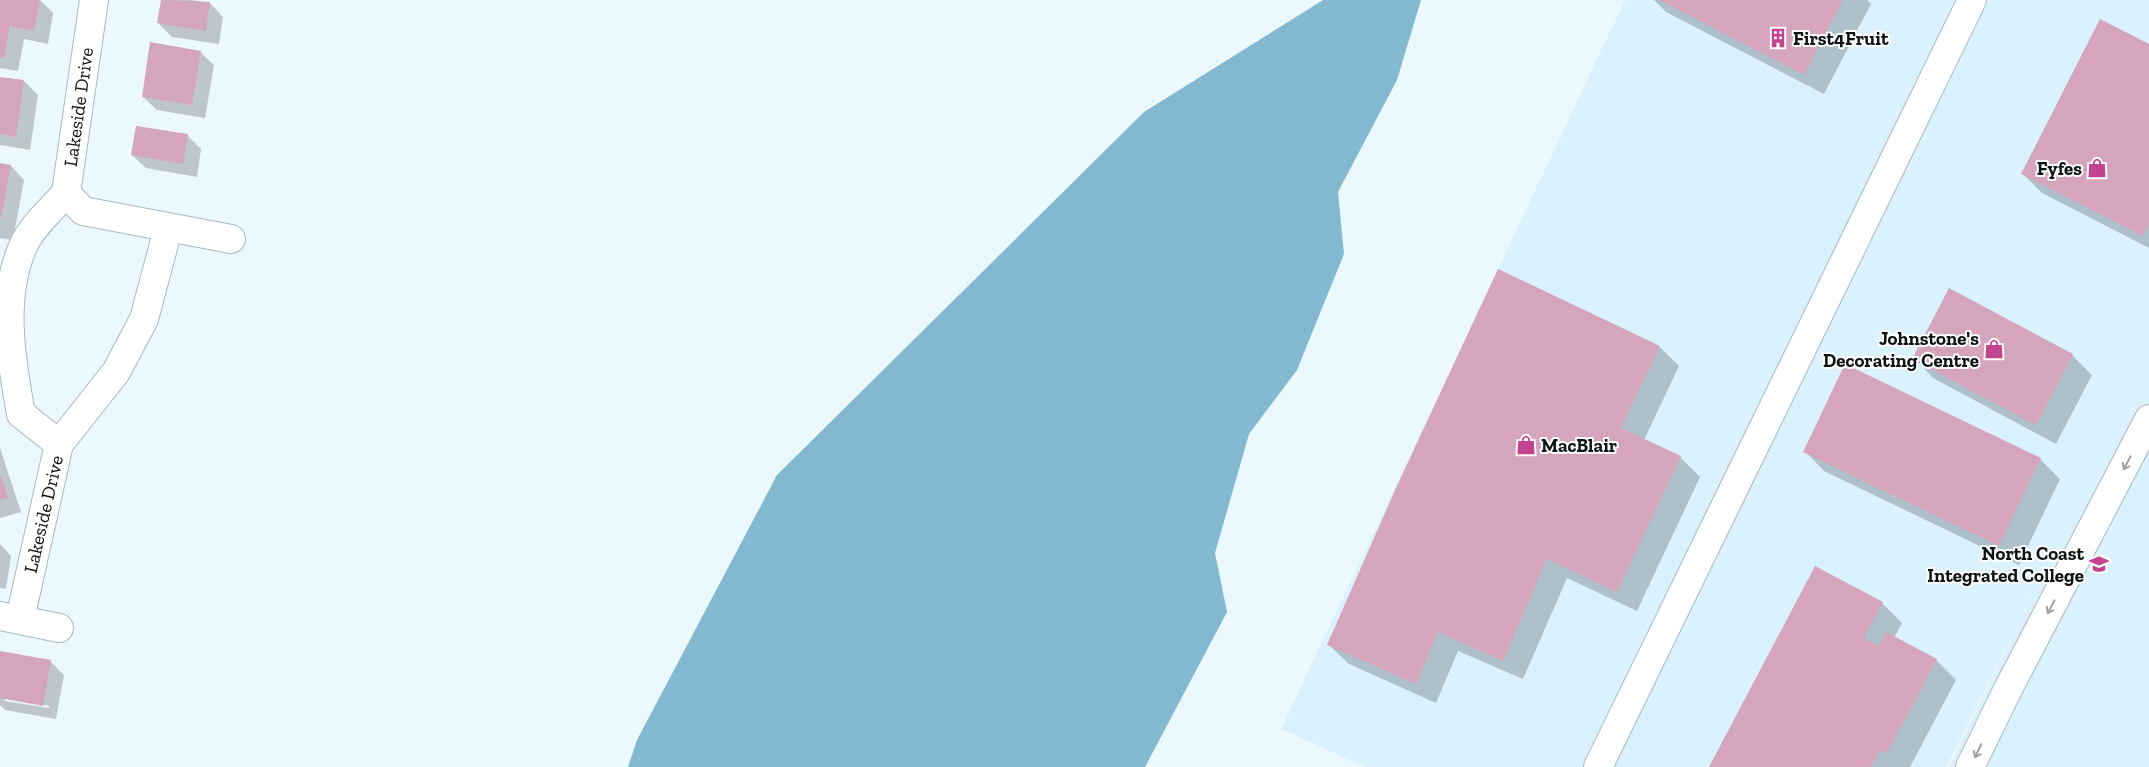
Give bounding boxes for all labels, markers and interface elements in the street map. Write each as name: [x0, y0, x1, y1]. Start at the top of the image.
building icon: First4Fruit: [1767, 27, 1789, 49]
place label: First4Fruit: [1793, 27, 1889, 50]
street label: Lakeside Drive: [59, 46, 98, 168]
place label: Fyfes: [2037, 157, 2082, 180]
shop icon: Fyfes: [2086, 157, 2108, 179]
place label: Johnstone's Decorating Centre: [1823, 327, 1979, 372]
shop icon: Johnstone's Decorating Centre: [1983, 338, 2005, 360]
shop icon: MacBlair: [1515, 434, 1537, 456]
place label: MacBlair: [1541, 434, 1618, 457]
street label: Lakeside Drive: [19, 453, 68, 575]
one-way arrow: [2121, 455, 2131, 469]
place label: North Coast Integrated College: [1927, 542, 2084, 587]
school or university icon: North Coast Integrated College: [2088, 553, 2110, 575]
one-way arrow: [2046, 599, 2056, 614]
one-way arrow: [1972, 744, 1982, 759]

